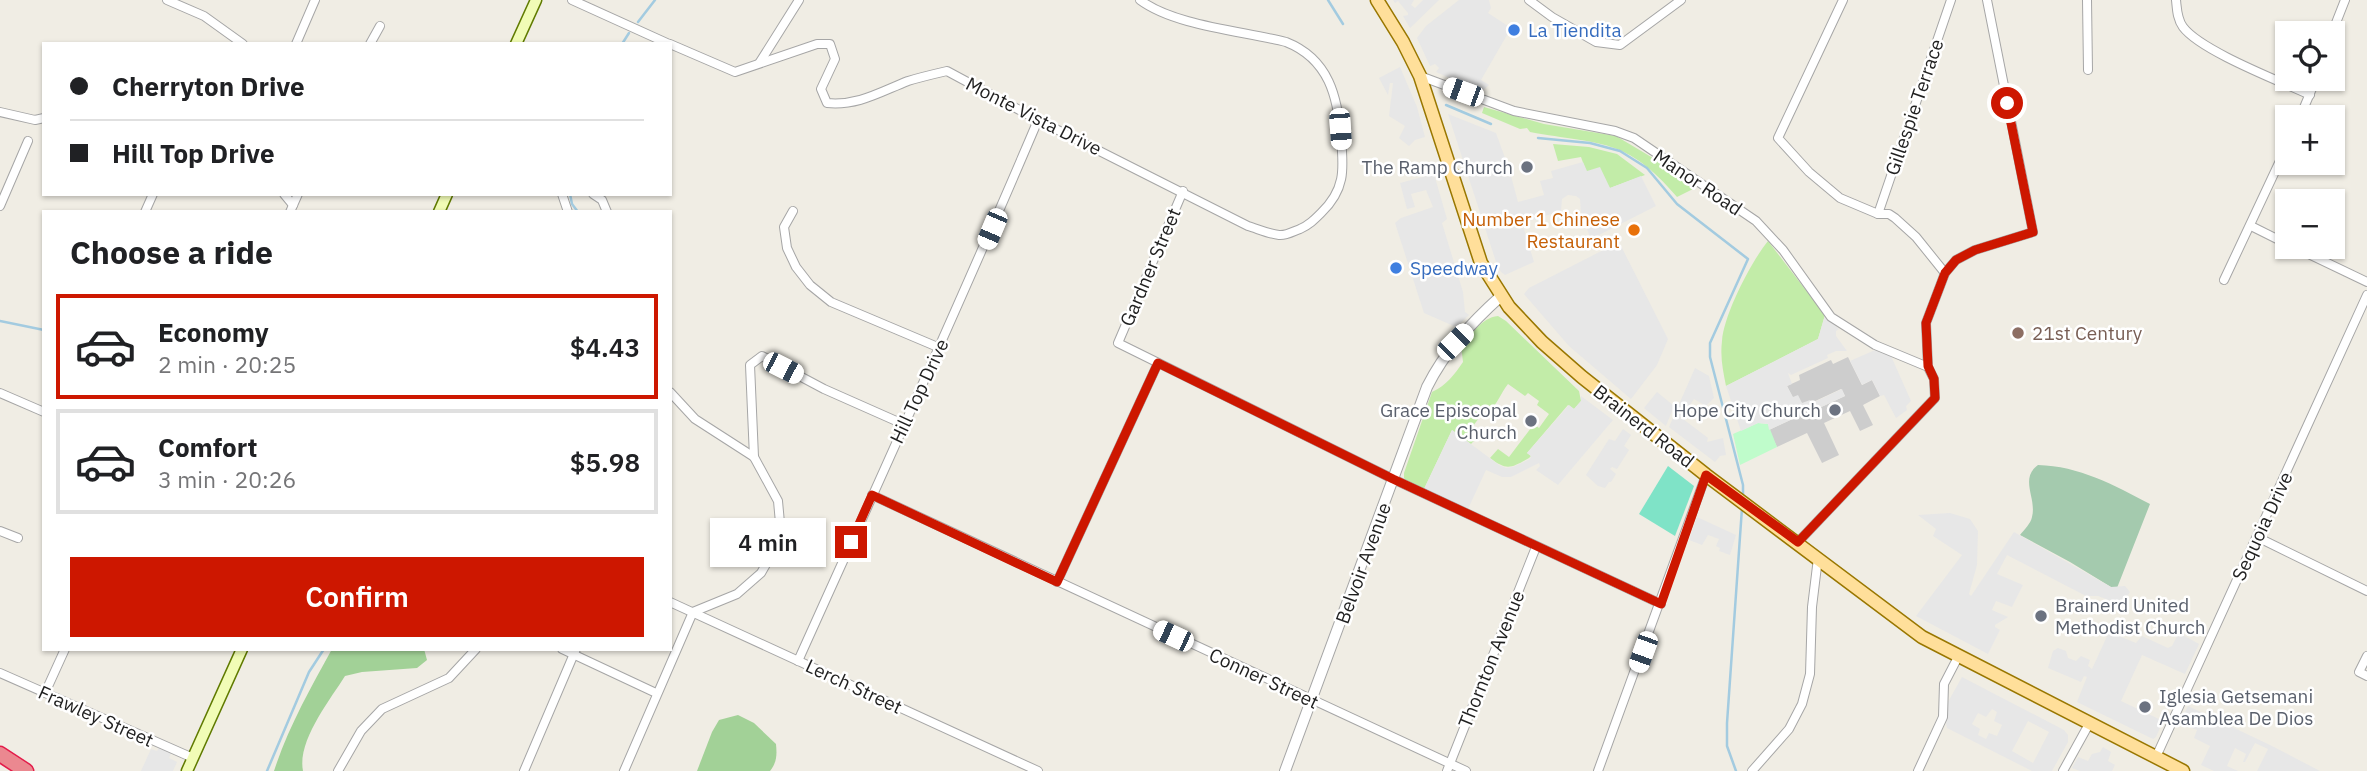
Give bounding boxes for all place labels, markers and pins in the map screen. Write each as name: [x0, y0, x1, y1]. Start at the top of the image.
place label: La Tiendita: [1528, 18, 1622, 42]
marker: La Tiendita: [1506, 22, 1522, 38]
place label: The Ramp Church: [1362, 155, 1513, 179]
marker: The Ramp Church: [1519, 159, 1535, 175]
place label: Number 1 Chinese Restaurant: [1462, 207, 1620, 253]
marker: Number 1 Chinese Restaurant: [1626, 222, 1642, 238]
place label: Speedway: [1410, 256, 1498, 280]
marker: Speedway: [1388, 260, 1404, 276]
place label: 21st Century: [2032, 321, 2143, 345]
marker: 21st Century: [2010, 325, 2026, 341]
place label: Grace Episcopal Church: [1380, 398, 1517, 444]
place label: Hope City Church: [1673, 398, 1821, 422]
marker: Hope City Church: [1827, 402, 1843, 418]
marker: Grace Episcopal Church: [1523, 413, 1539, 429]
place label: Brainerd United Methodist Church: [2055, 593, 2206, 639]
marker: Brainerd United Methodist Church: [2033, 608, 2049, 624]
place label: Iglesia Getsemani Asamblea De Dios: [2159, 684, 2313, 730]
marker: Iglesia Getsemani Asamblea De Dios: [2137, 699, 2153, 715]

